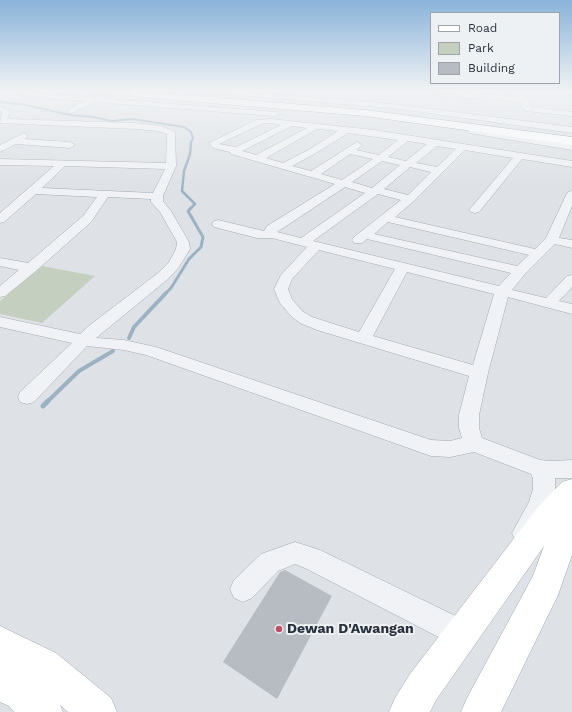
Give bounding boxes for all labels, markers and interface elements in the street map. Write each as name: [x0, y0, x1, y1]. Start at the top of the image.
legend: [430, 12, 560, 84]
text: Road: [468, 21, 497, 35]
text: Park: [468, 41, 494, 55]
text: Building: [468, 61, 515, 75]
place label: Dewan D'Awangan: [287, 621, 414, 637]
marker: Dewan D'Awangan: [274, 624, 284, 634]

